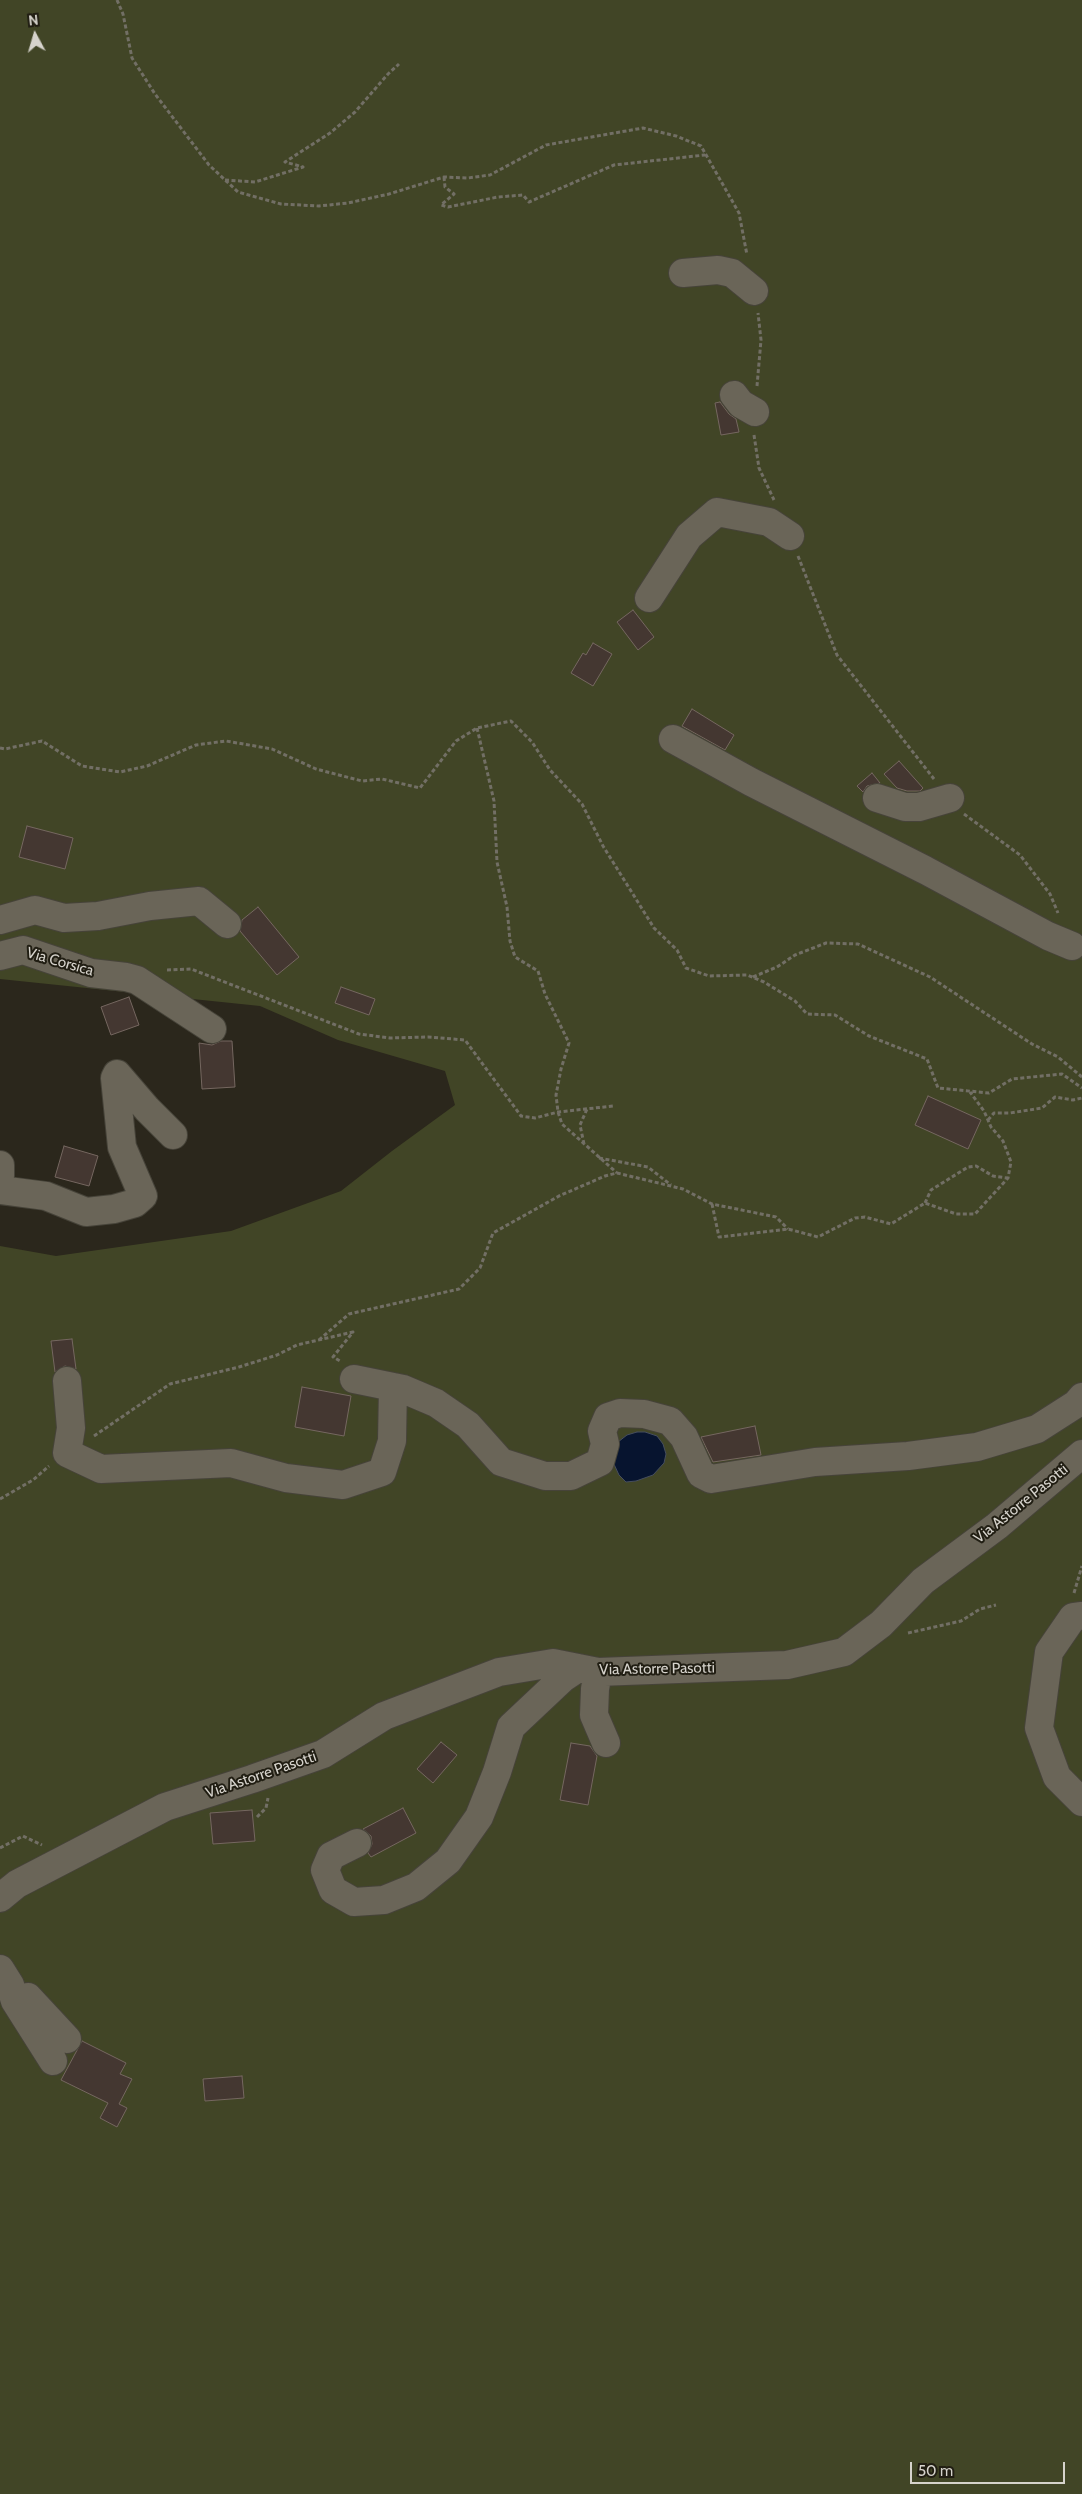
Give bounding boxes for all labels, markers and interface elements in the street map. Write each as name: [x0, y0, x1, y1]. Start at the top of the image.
north arrow: [10, 10, 60, 60]
text: N: [28, 11, 39, 30]
street label: Via Corsica: [24, 944, 96, 980]
street label: Via Astorre Pasotti: [970, 1461, 1072, 1547]
street label: Via Astorre Pasotti: [599, 1659, 715, 1679]
street label: Via Astorre Pasotti: [203, 1748, 319, 1802]
scale bar: [912, 2452, 1067, 2484]
text: 50 m: [918, 2462, 953, 2480]

